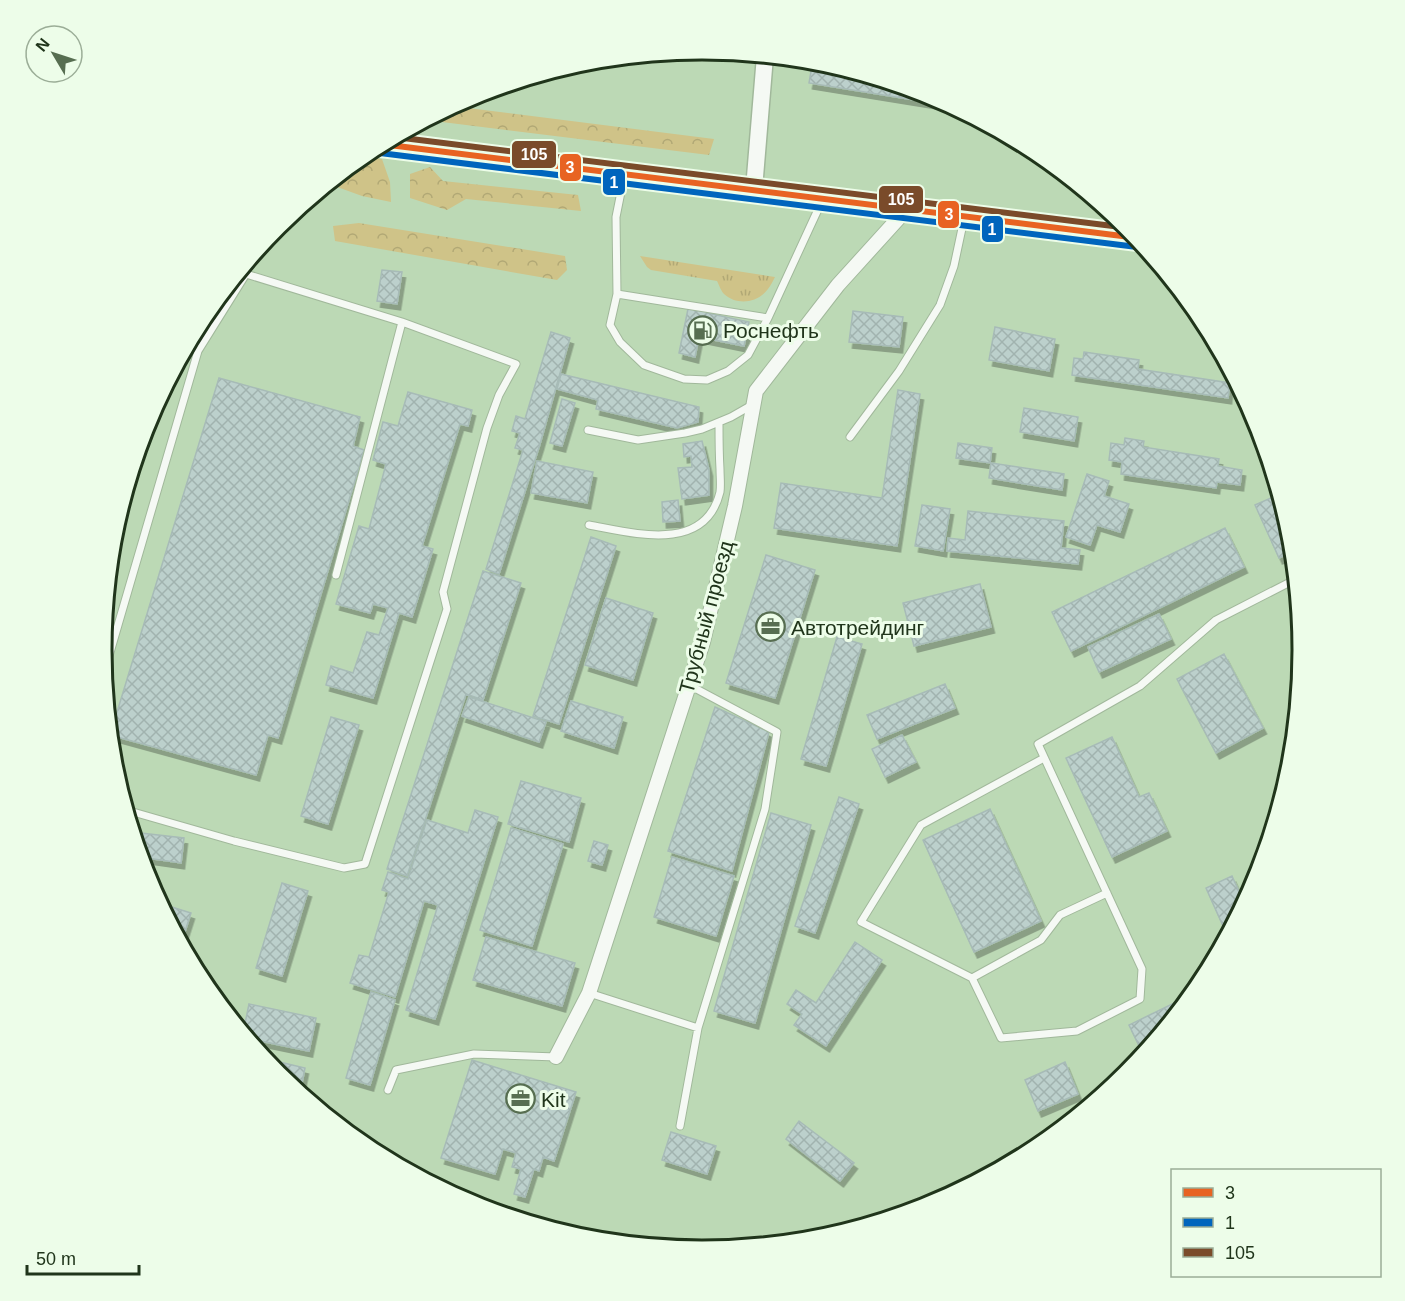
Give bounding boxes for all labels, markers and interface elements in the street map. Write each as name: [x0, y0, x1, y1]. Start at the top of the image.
north arrow: [24, 24, 84, 84]
text: N: [32, 35, 53, 55]
line badge: 105: [511, 140, 557, 169]
text: 105: [521, 146, 547, 163]
line badge: 3: [559, 153, 582, 182]
text: 3: [566, 159, 575, 176]
line badge: 1: [602, 168, 626, 196]
text: 1: [610, 174, 619, 191]
line badge: 105: [878, 185, 924, 214]
text: 105: [888, 191, 914, 208]
line badge: 3: [937, 200, 960, 229]
text: 3: [945, 206, 954, 223]
line badge: 1: [981, 215, 1004, 243]
text: 1: [988, 221, 997, 238]
fuel station icon: Роснефть: [686, 314, 718, 346]
place label: Роснефть: [723, 319, 819, 342]
street label: Трубный проезд: [675, 538, 737, 696]
office icon: Автотрейдинг: [754, 611, 786, 643]
place label: Автотрейдинг: [791, 616, 925, 639]
office icon: Kit: [504, 1083, 536, 1115]
place label: Kit: [541, 1088, 566, 1111]
legend: [1171, 1169, 1381, 1277]
text: 3: [1225, 1183, 1235, 1203]
text: 1: [1225, 1213, 1235, 1233]
scale bar: [27, 1238, 140, 1276]
text: 105: [1225, 1243, 1255, 1263]
text: 50 m: [36, 1249, 76, 1269]

